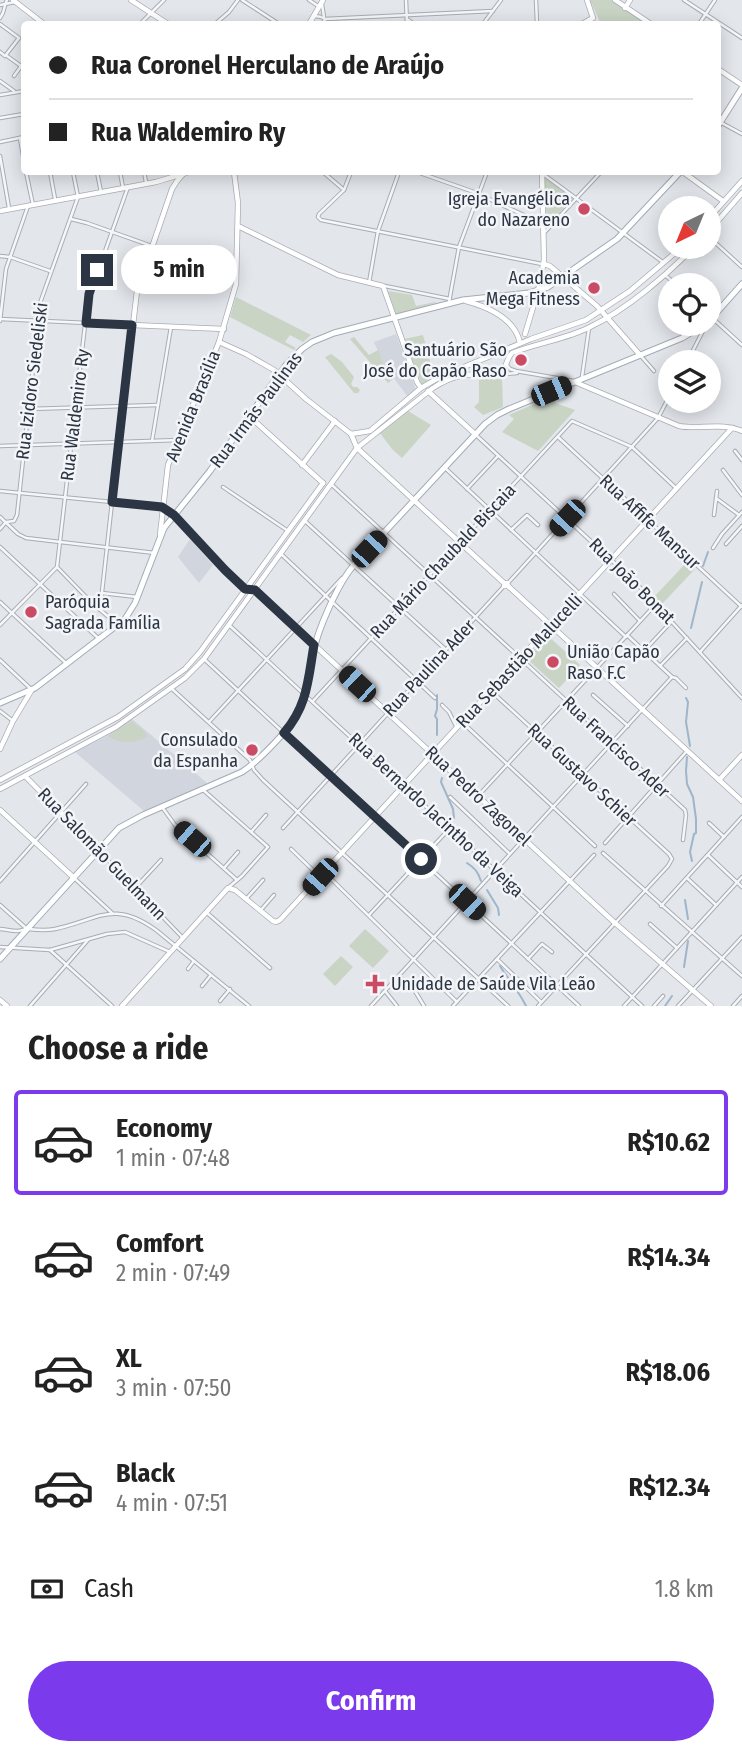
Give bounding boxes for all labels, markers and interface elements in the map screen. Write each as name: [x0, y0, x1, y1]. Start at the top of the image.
text: Rua Coronel Herculano de Araújo: [91, 50, 444, 81]
text: Rua Waldemiro Ry: [91, 117, 285, 148]
place label: Igreja Evangélica do Nazareno: [448, 188, 570, 231]
north arrow: [658, 196, 721, 259]
map controls: [658, 196, 721, 413]
marker: Igreja Evangélica do Nazareno: [576, 201, 592, 217]
callout: 5 min: [122, 246, 237, 294]
route end: [81, 254, 113, 286]
text: 5 min: [153, 255, 205, 283]
place label: Academia Mega Fitness: [486, 267, 580, 310]
button: locate: [658, 273, 721, 336]
marker: Academia Mega Fitness: [586, 280, 602, 296]
street label: Rua Izidoro Siedeliski: [11, 301, 53, 461]
place label: Santuário São José do Capão Raso: [363, 339, 507, 382]
street label: Avenida Brasília: [161, 347, 225, 465]
street label: Rua Irmãs Paulinas: [205, 347, 307, 472]
street label: Rua Waldemiro Ry: [56, 348, 94, 482]
button: layers: [658, 350, 721, 413]
marker: Santuário São José do Capão Raso: [513, 352, 529, 368]
car: [528, 373, 575, 409]
street label: Rua Affife Mansur: [595, 470, 705, 575]
street label: Rua Mário Chaubald Biscaia: [366, 479, 521, 643]
car: [545, 495, 590, 541]
car: [347, 526, 392, 572]
street label: Rua João Bonat: [584, 533, 680, 629]
street label: Rua Sebastião Malucelli: [451, 590, 587, 732]
place label: Paróquia Sagrada Família: [45, 591, 161, 634]
marker: Paróquia Sagrada Família: [23, 604, 39, 620]
street label: Rua Paulina Ader: [378, 614, 480, 721]
place label: União Capão Raso F.C: [567, 641, 660, 684]
marker: União Capão Raso F.C: [545, 654, 561, 670]
car: [335, 662, 380, 706]
street label: Rua Francisco Ader: [558, 692, 675, 803]
street label: Rua Gustavo Schier: [523, 719, 642, 832]
street label: Rua Bernardo Jacintho da Veiga: [344, 728, 528, 902]
place label: Consulado da Espanha: [153, 729, 238, 772]
street label: Rua Pedro Zagonel: [420, 741, 536, 851]
marker: Consulado da Espanha: [244, 742, 260, 758]
street label: Rua Salomão Guelmann: [33, 783, 171, 925]
car: [170, 817, 215, 861]
route start: [405, 843, 437, 875]
car: [299, 854, 342, 900]
car: [445, 880, 490, 924]
place label: Unidade de Saúde Vila Leão: [391, 973, 596, 995]
marker: Unidade de Saúde Vila Leão: [365, 974, 385, 994]
text: Choose a ride: [28, 1029, 209, 1067]
icon: car: [32, 1111, 95, 1174]
text: Economy: [116, 1113, 212, 1144]
text: R$10.62: [627, 1127, 710, 1158]
text: 1 min · 07:48: [116, 1144, 230, 1172]
icon: car: [32, 1226, 95, 1289]
text: Comfort: [116, 1228, 204, 1259]
text: R$14.34: [627, 1242, 710, 1273]
text: 2 min · 07:49: [116, 1259, 230, 1287]
icon: car: [32, 1341, 95, 1404]
text: XL: [116, 1343, 142, 1374]
text: R$18.06: [625, 1357, 710, 1388]
text: 3 min · 07:50: [116, 1374, 231, 1402]
icon: car: [32, 1456, 95, 1519]
text: Black: [116, 1458, 175, 1489]
text: R$12.34: [629, 1472, 710, 1503]
text: 4 min · 07:51: [116, 1489, 228, 1517]
icon: cash: [28, 1570, 66, 1608]
text: Cash: [84, 1573, 134, 1604]
text: 1.8 km: [655, 1575, 714, 1603]
button: Confirm: [28, 1661, 714, 1741]

